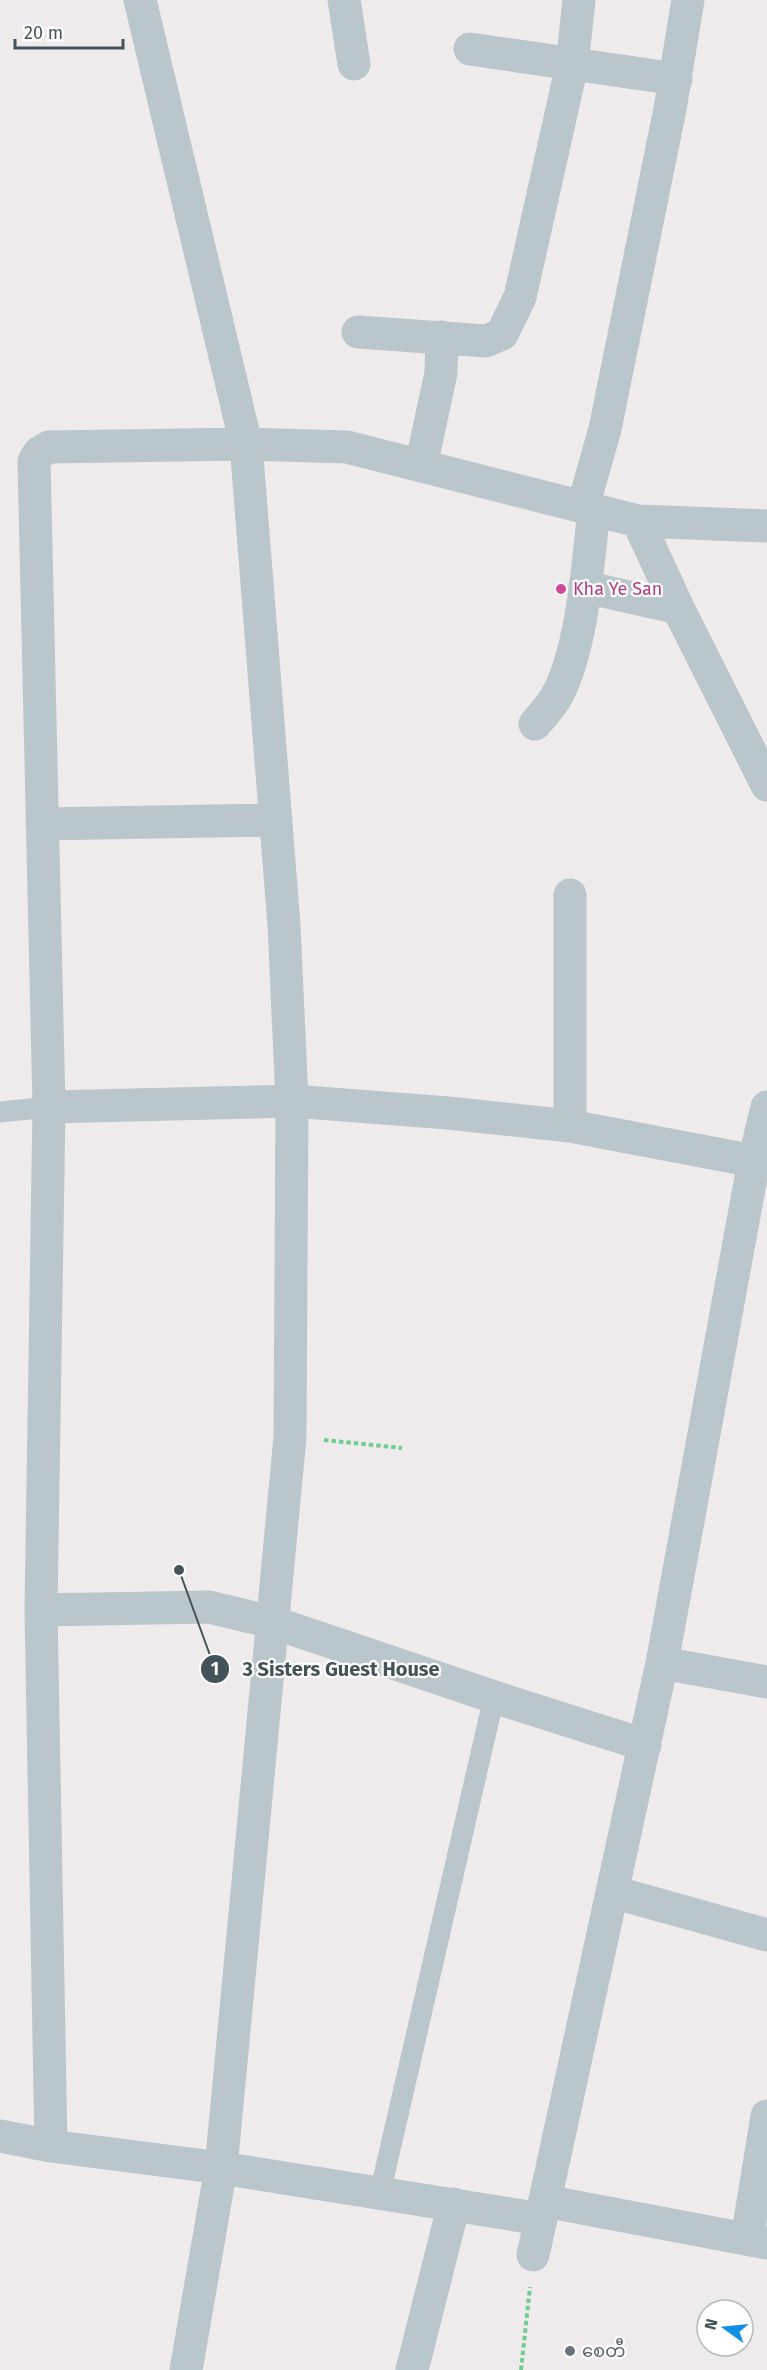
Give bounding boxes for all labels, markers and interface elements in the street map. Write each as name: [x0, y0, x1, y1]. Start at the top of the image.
scale bar: [15, 12, 123, 50]
text: 20 m: [24, 22, 63, 44]
place label: Kha Ye San: [573, 578, 662, 600]
marker: Kha Ye San: [554, 582, 568, 596]
callout: 3 Sisters Guest House: [200, 1650, 451, 1688]
text: 3 Sisters Guest House: [241, 1657, 440, 1681]
text: 1: [211, 1658, 219, 1680]
north arrow: [695, 2298, 755, 2358]
text: N: [700, 2317, 722, 2332]
place label: စေတီ: [582, 2337, 626, 2362]
marker: စေတီ: [563, 2344, 577, 2358]

